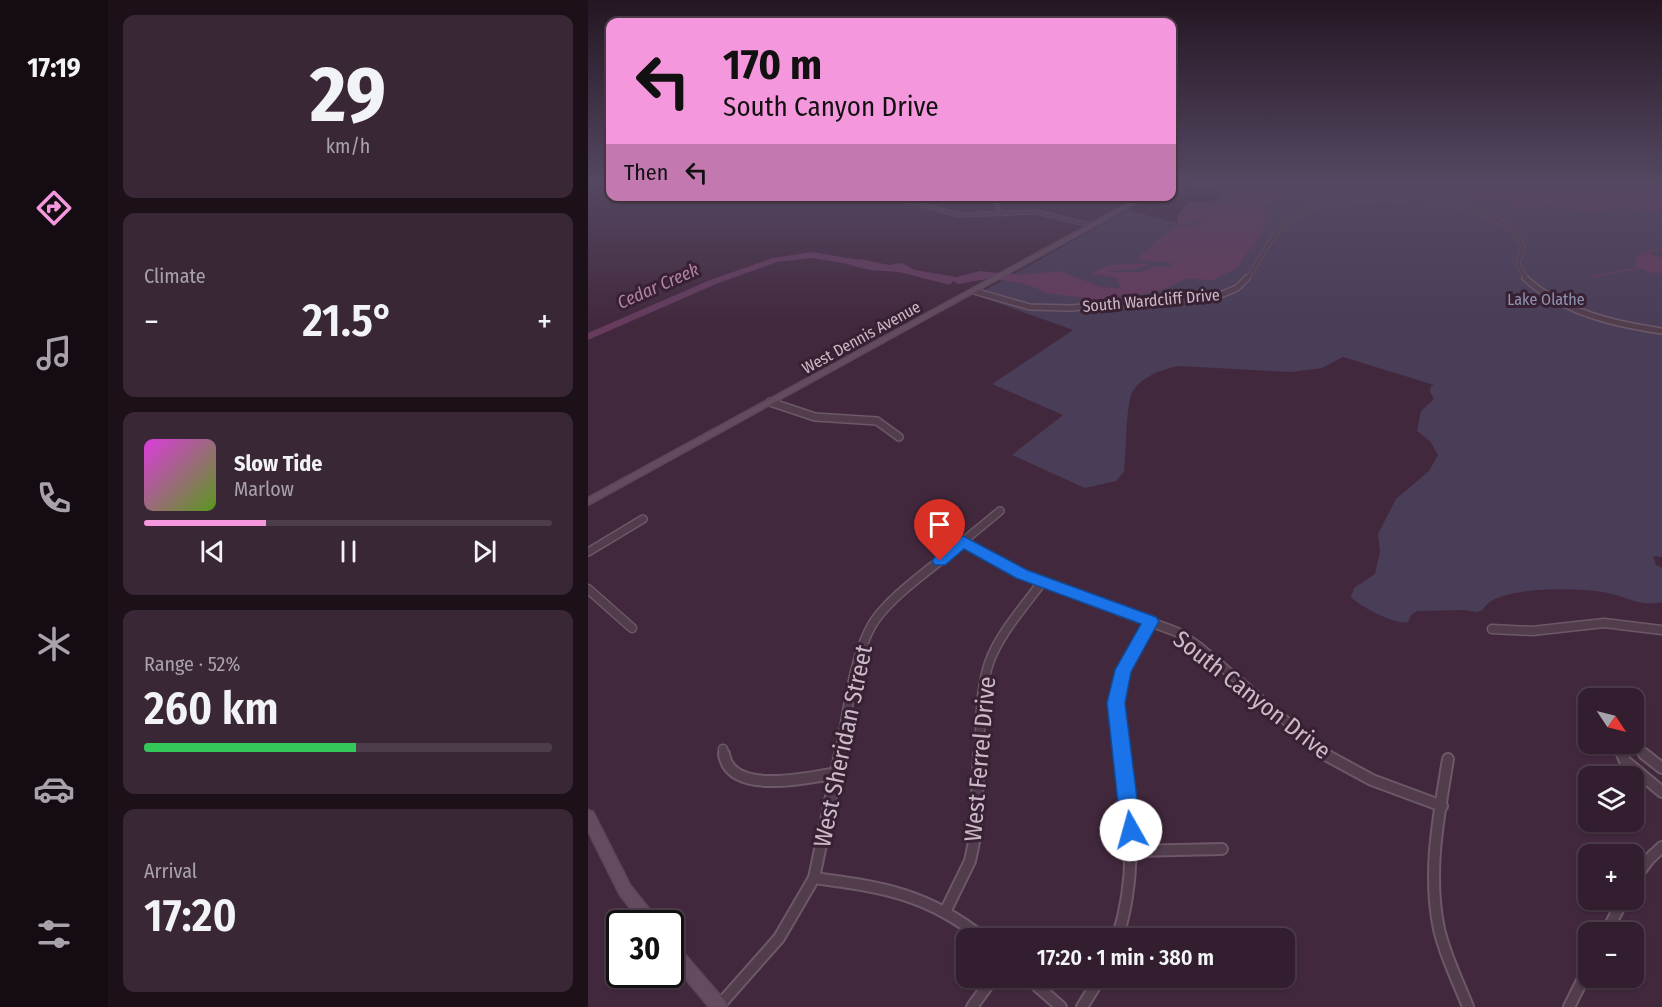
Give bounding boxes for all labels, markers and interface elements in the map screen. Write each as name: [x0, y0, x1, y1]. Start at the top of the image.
text: 170 m: [723, 40, 822, 90]
icon: left: [624, 42, 702, 120]
text: 29: [310, 48, 386, 142]
text: 17:19: [27, 52, 81, 84]
text: South Canyon Drive: [723, 91, 939, 123]
text: km/h: [326, 134, 370, 158]
icon: left: [680, 156, 713, 189]
text: Then: [624, 159, 668, 186]
icon: directions: [33, 187, 75, 229]
water label: Cedar Creek: [614, 258, 702, 314]
text: Climate: [144, 264, 206, 288]
street label: South Wardcliff Drive: [1082, 285, 1221, 316]
park label: Lake Olathe: [1507, 290, 1585, 309]
text: 21.5°: [302, 294, 394, 348]
street label: West Dennis Avenue: [799, 297, 924, 378]
text: −: [144, 302, 159, 342]
text: +: [537, 302, 552, 342]
icon: music: [33, 332, 75, 374]
text: Slow Tide: [234, 450, 322, 477]
icon: phone: [33, 477, 75, 519]
text: Marlow: [234, 477, 294, 501]
pin: [914, 499, 965, 561]
icon: arrive: [923, 508, 956, 541]
icon: previous: [196, 535, 229, 568]
icon: pause: [332, 535, 365, 568]
icon: next: [468, 535, 501, 568]
icon: climate: [33, 623, 75, 665]
street label: South Canyon Drive: [1168, 625, 1336, 765]
street label: West Sheridan Street: [808, 642, 878, 850]
text: Range · 52%: [144, 652, 240, 676]
street label: West Ferrel Drive: [959, 675, 1001, 843]
text: 260 km: [144, 682, 279, 736]
north arrow: [1578, 688, 1644, 754]
map controls: [1578, 688, 1644, 988]
button: layers: [1578, 766, 1644, 832]
icon: car: [33, 768, 75, 810]
position arrow: [1099, 798, 1163, 862]
button: +: [1578, 844, 1644, 910]
text: Arrival: [144, 859, 197, 883]
text: 17:20: [144, 889, 237, 943]
speed limit sign: 30: [606, 910, 684, 988]
icon: filters: [33, 913, 75, 955]
button: −: [1578, 922, 1644, 988]
text: 17:20 · 1 min · 380 m: [1037, 944, 1214, 971]

